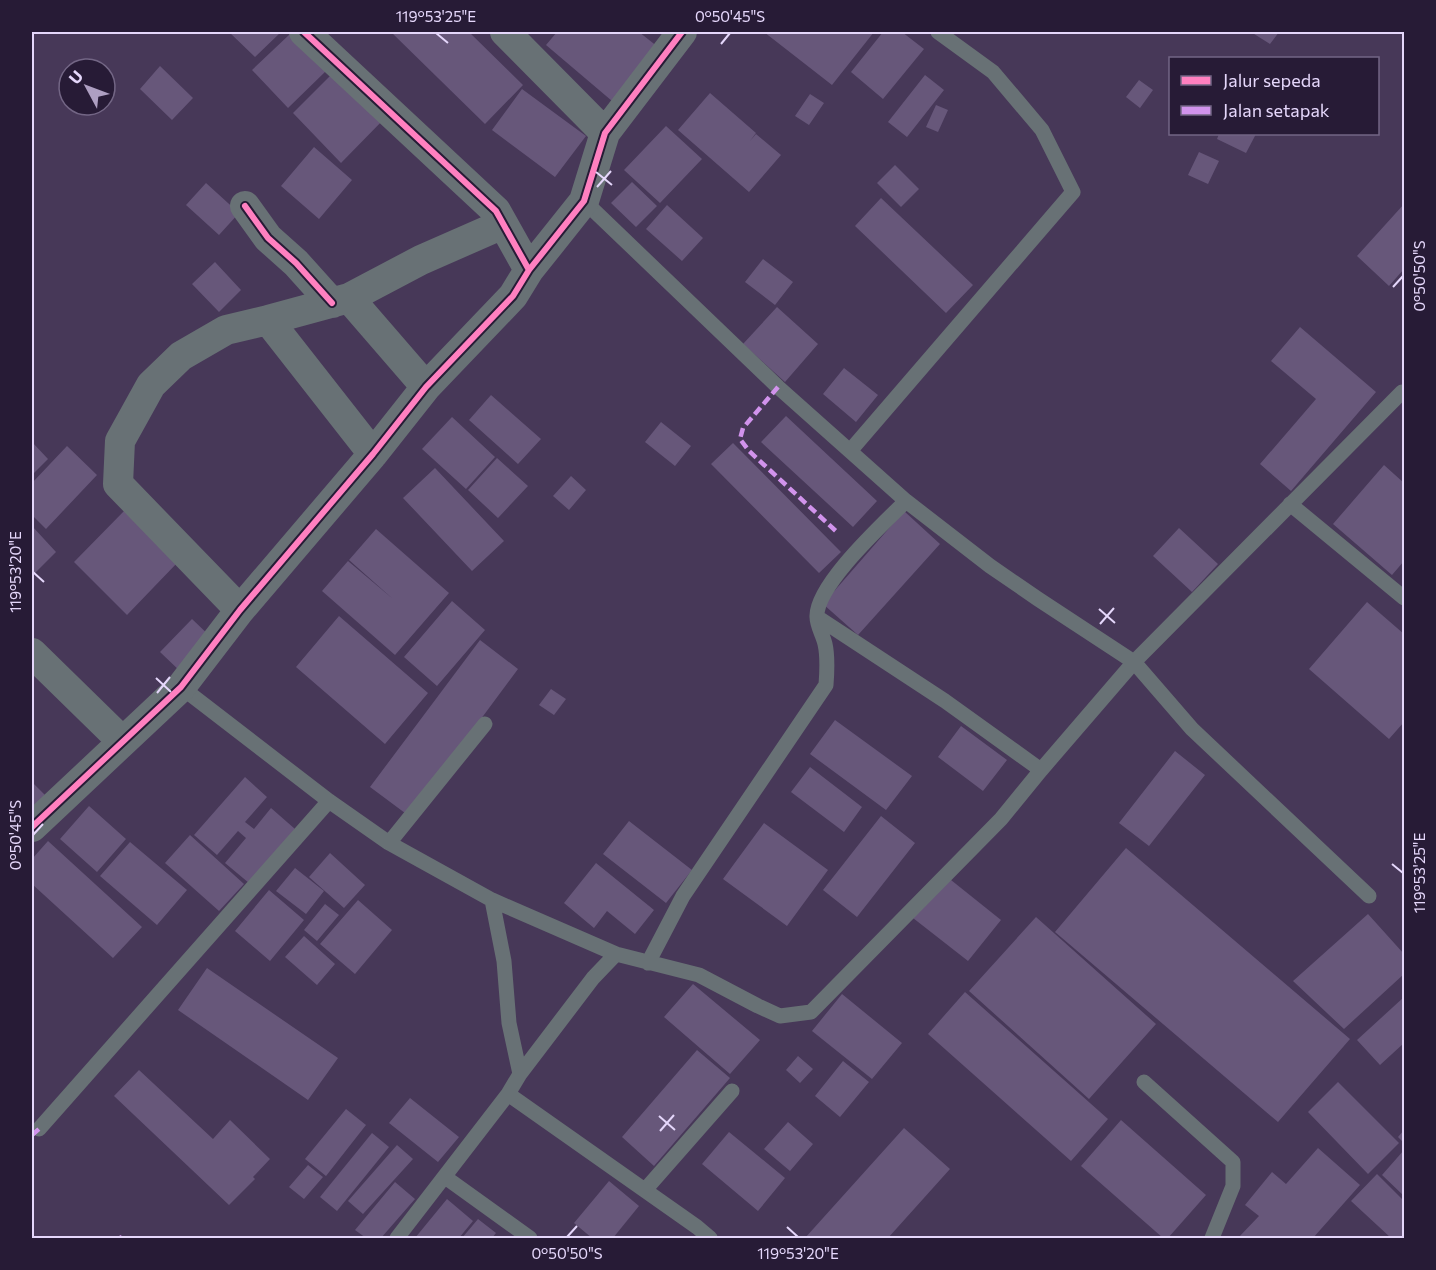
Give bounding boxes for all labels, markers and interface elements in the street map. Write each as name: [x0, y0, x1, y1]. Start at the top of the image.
text: 119°53'25"E: [396, 7, 476, 25]
text: 0°50'45"S: [695, 7, 765, 25]
north arrow: [57, 57, 117, 117]
legend: [1169, 57, 1379, 135]
text: U: [64, 66, 86, 87]
text: Jalur sepeda: [1223, 69, 1321, 91]
text: Jalan setapak: [1223, 99, 1330, 121]
text: 0°50'50"S: [1410, 240, 1428, 312]
text: 119°53'20"E: [6, 531, 24, 613]
text: 0°50'45"S: [6, 800, 24, 870]
text: 119°53'25"E: [1410, 833, 1428, 913]
text: 0°50'50"S: [531, 1244, 603, 1262]
text: 119°53'20"E: [757, 1244, 839, 1262]

